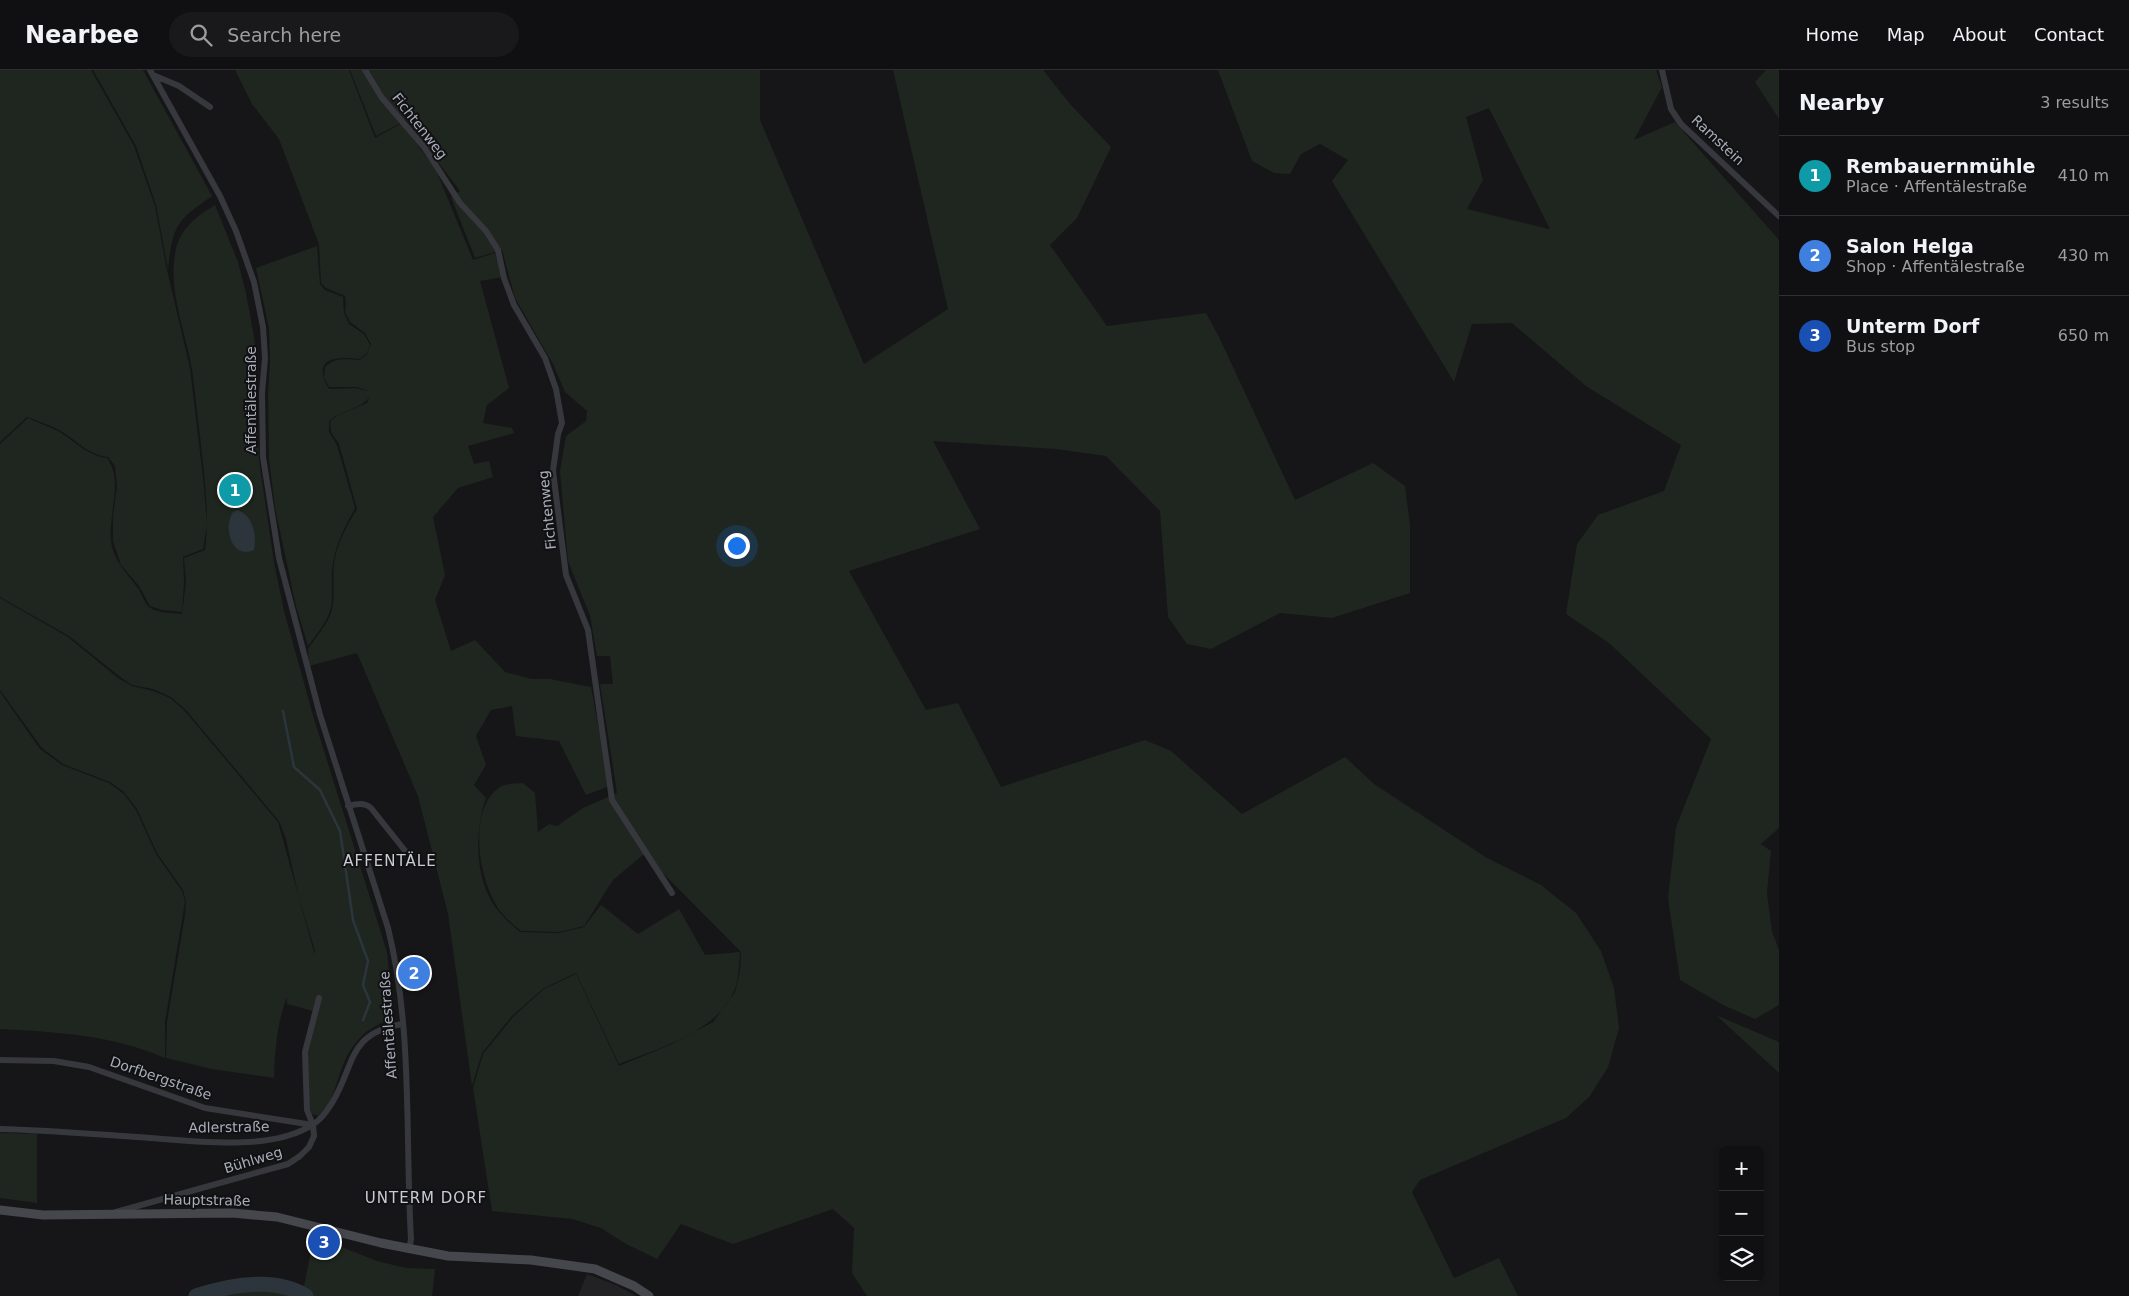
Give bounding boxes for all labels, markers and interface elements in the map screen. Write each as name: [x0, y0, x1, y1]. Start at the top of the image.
search box: [169, 12, 519, 57]
text: Nearbee: [25, 21, 139, 49]
icon: search: [187, 21, 215, 49]
text: Search here: [227, 24, 341, 46]
text: Home: [1806, 24, 1859, 45]
text: Map: [1887, 24, 1925, 45]
text: About: [1953, 24, 2006, 45]
text: Contact: [2034, 24, 2104, 45]
street label: Fichtenweg: [389, 90, 451, 162]
text: Nearby: [1799, 91, 1884, 115]
text: 3 results: [2040, 93, 2109, 112]
street label: Ramstein: [1688, 112, 1748, 168]
text: Rembauernmühle: [1846, 155, 2035, 177]
text: 1: [1809, 166, 1821, 185]
text: 410 m: [2058, 166, 2109, 185]
text: Place · Affentälestraße: [1846, 177, 2027, 196]
text: Salon Helga: [1846, 235, 1974, 257]
text: 2: [1809, 246, 1821, 265]
text: 430 m: [2058, 246, 2109, 265]
text: Shop · Affentälestraße: [1846, 257, 2025, 276]
text: Unterm Dorf: [1846, 315, 1979, 337]
text: 3: [1809, 326, 1821, 345]
text: 650 m: [2058, 326, 2109, 345]
text: Bus stop: [1846, 337, 1915, 356]
street label: Affentälestraße: [243, 346, 259, 454]
street label: Fichtenweg: [535, 470, 559, 550]
pin: 1: [219, 471, 251, 509]
your location: [724, 533, 750, 559]
district label: AFFENTÄLE: [343, 851, 437, 870]
pin: 2: [398, 954, 430, 992]
street label: Affentälestraße: [376, 971, 400, 1079]
street label: Dorfbergstraße: [108, 1053, 214, 1103]
street label: Adlerstraße: [188, 1118, 270, 1136]
street label: Bühlweg: [222, 1144, 284, 1176]
map controls: [1719, 1146, 1764, 1281]
button: +: [1719, 1146, 1764, 1191]
district label: UNTERM DORF: [365, 1189, 487, 1207]
street label: Hauptstraße: [163, 1191, 251, 1209]
button: −: [1719, 1191, 1764, 1236]
pin: 3: [308, 1223, 340, 1261]
button: layers: [1719, 1236, 1764, 1281]

